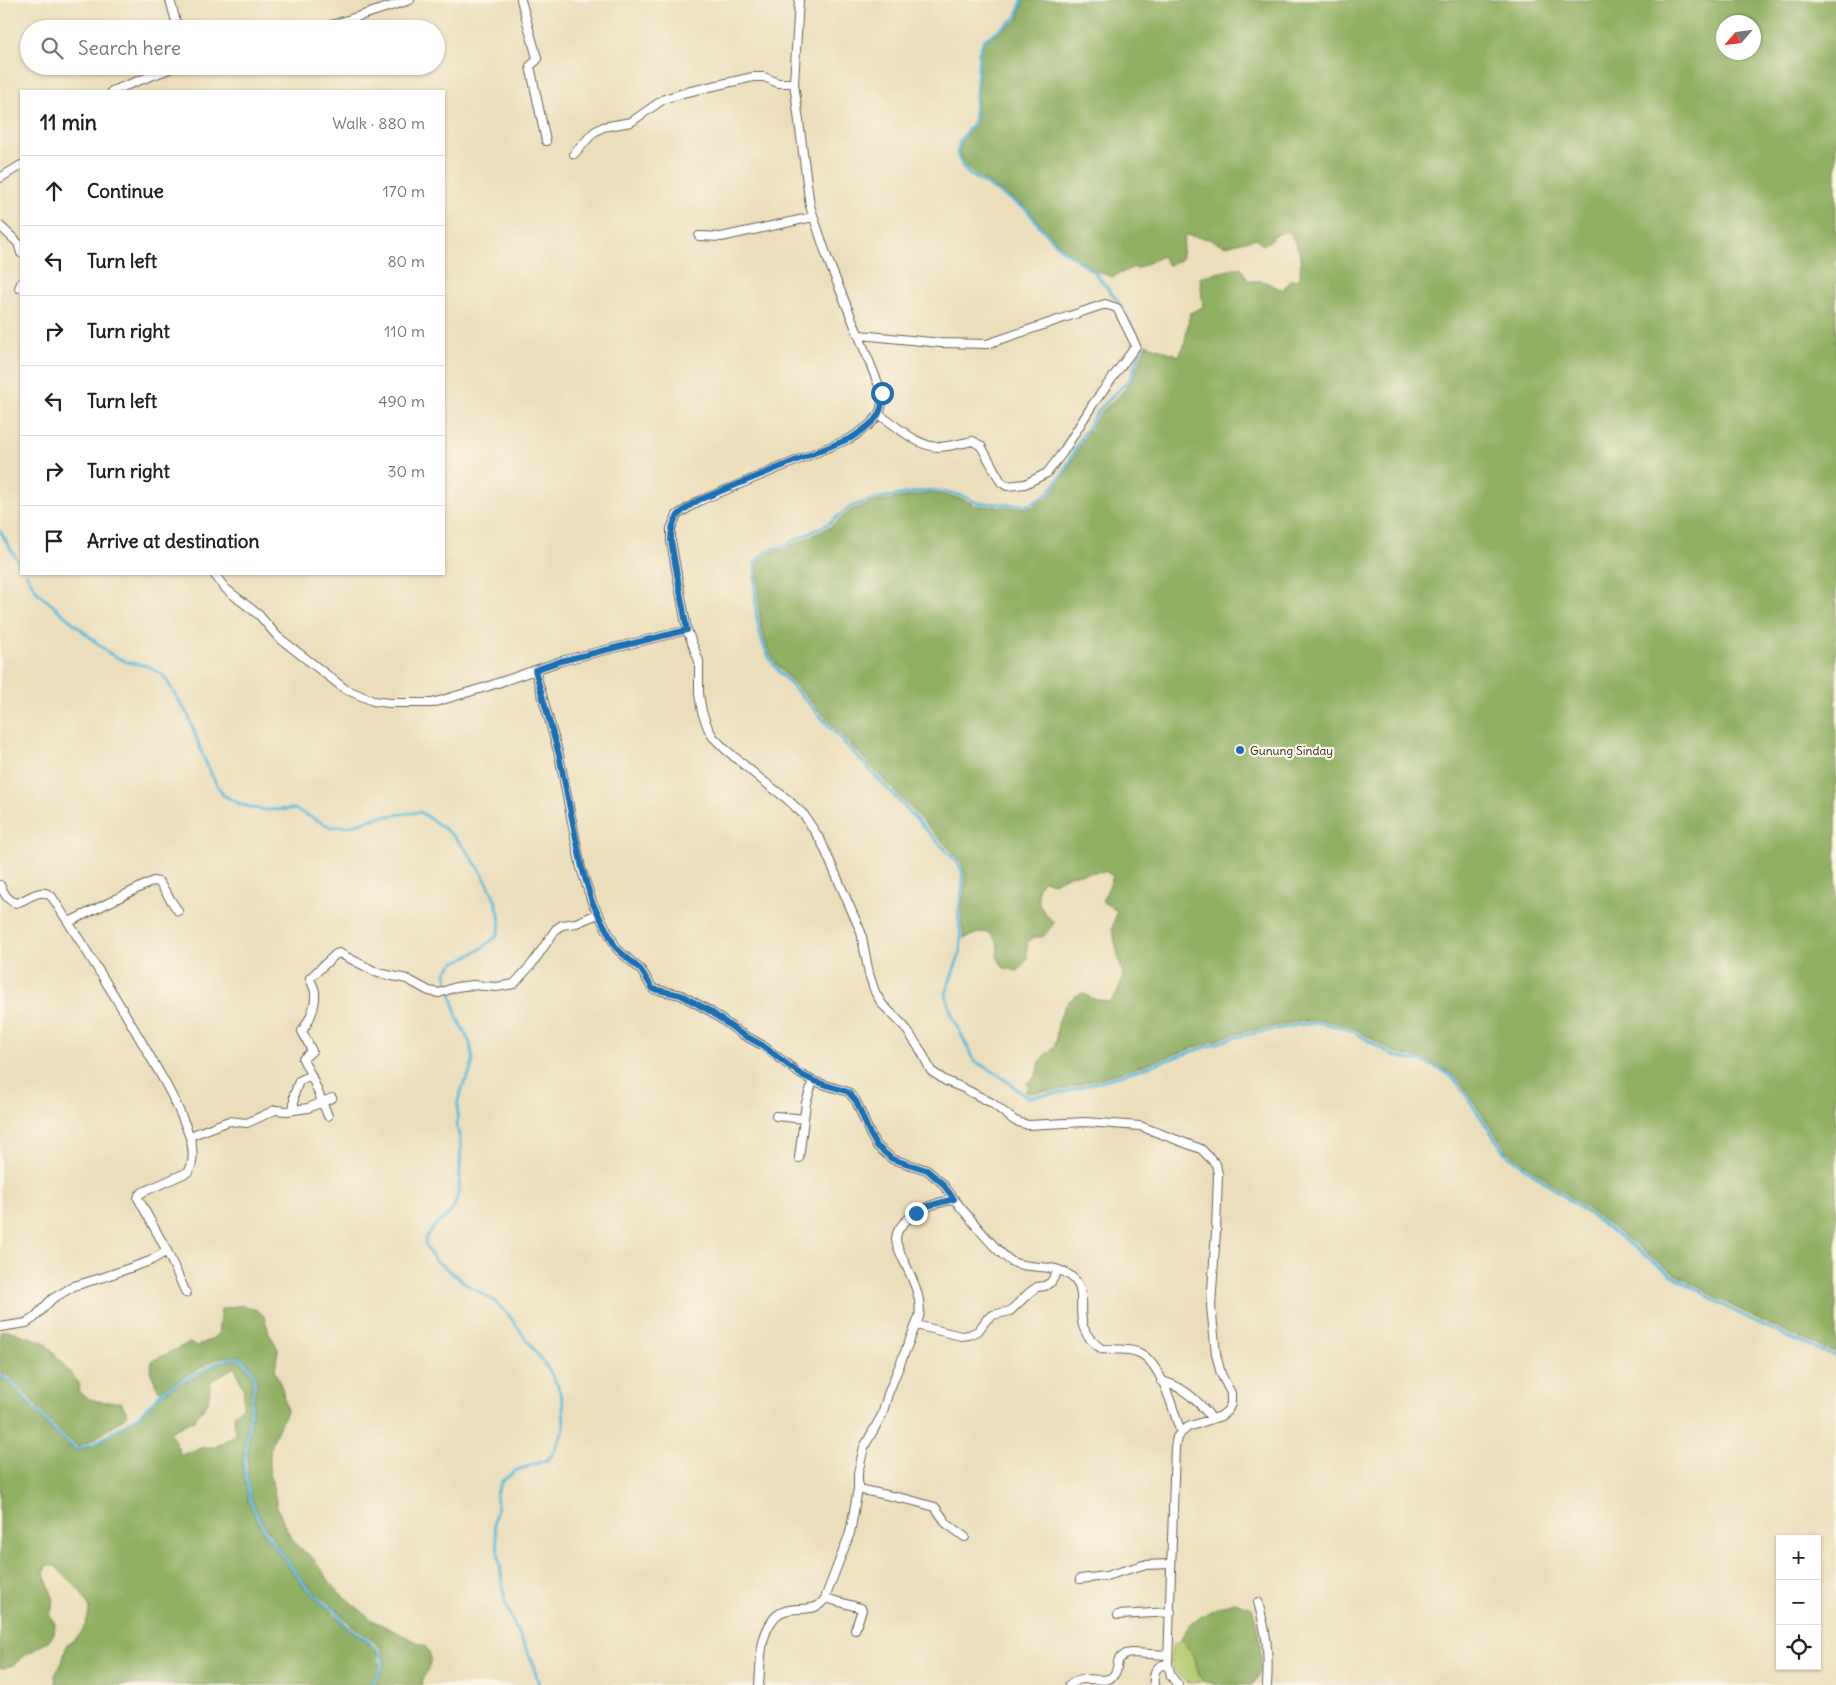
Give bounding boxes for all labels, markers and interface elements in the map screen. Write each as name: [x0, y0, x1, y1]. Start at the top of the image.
north arrow: [1716, 15, 1761, 60]
search box: [20, 20, 445, 75]
icon: search: [38, 34, 66, 62]
text: Search here: [78, 36, 181, 60]
text: 11 min: [40, 109, 97, 136]
text: Walk · 880 m: [332, 113, 425, 133]
icon: ahead: [40, 177, 68, 205]
text: Continue: [87, 179, 164, 203]
text: 170 m: [382, 181, 425, 201]
icon: left: [40, 247, 68, 275]
text: Turn left: [87, 249, 157, 273]
text: 80 m: [387, 251, 425, 271]
icon: right: [40, 317, 68, 345]
text: Turn right: [87, 319, 170, 343]
text: 110 m: [384, 321, 425, 341]
route start: [871, 382, 894, 405]
icon: left: [40, 387, 68, 415]
text: Turn left: [87, 389, 157, 413]
text: 490 m: [378, 391, 425, 411]
icon: right: [40, 457, 68, 485]
text: Turn right: [87, 459, 170, 483]
text: 30 m: [388, 461, 425, 481]
icon: arrive: [40, 527, 68, 555]
text: Arrive at destination: [87, 529, 260, 553]
place label: Gunung Sinday: [1250, 743, 1333, 758]
marker: Gunung Sinday: [1234, 744, 1246, 756]
route end: [905, 1202, 928, 1225]
map controls: [1776, 1535, 1821, 1670]
button: +: [1776, 1535, 1821, 1580]
button: −: [1776, 1580, 1821, 1625]
button: locate: [1776, 1625, 1821, 1670]

